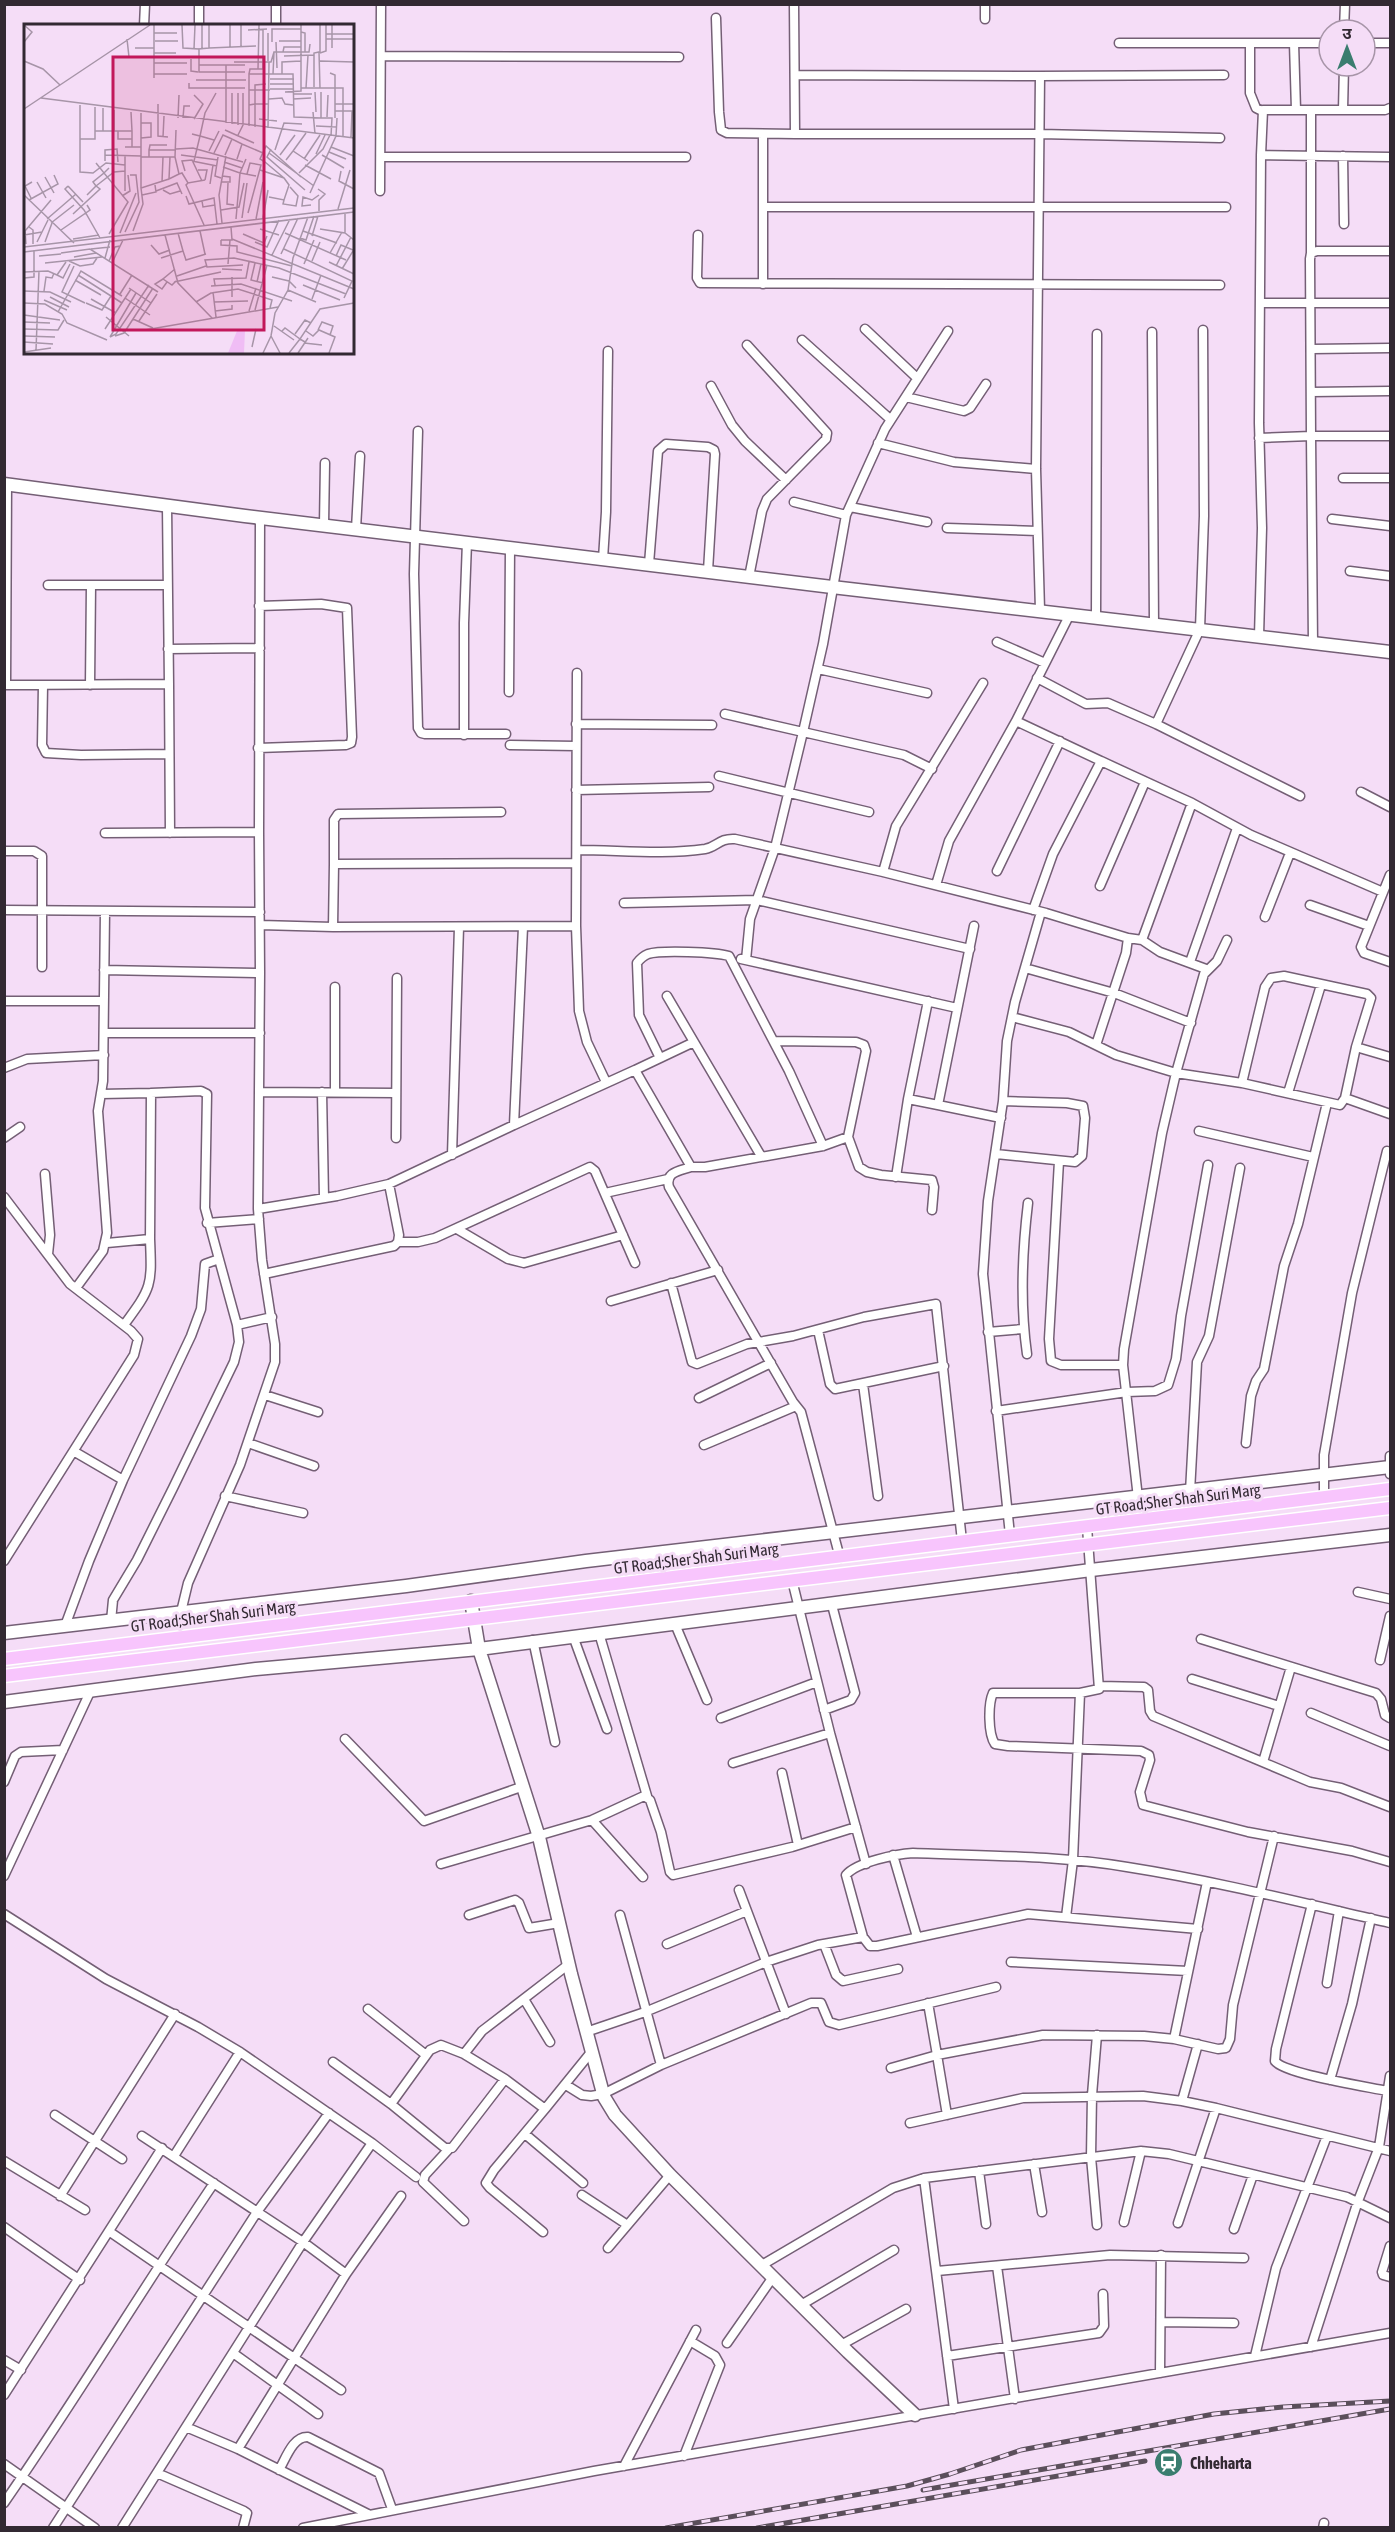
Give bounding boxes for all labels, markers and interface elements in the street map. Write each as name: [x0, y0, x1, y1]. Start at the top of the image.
north arrow: [1317, 18, 1377, 78]
inset map: [24, 24, 354, 354]
text: उ: [1342, 24, 1352, 42]
street label: GT Road;Sher Shah Suri Marg: [1095, 1480, 1262, 1519]
street label: GT Road;Sher Shah Suri Marg: [613, 1539, 780, 1578]
street label: GT Road;Sher Shah Suri Marg: [130, 1597, 297, 1636]
station icon: Chheharta: [1153, 2447, 1185, 2479]
place label: Chheharta: [1190, 2454, 1252, 2472]

